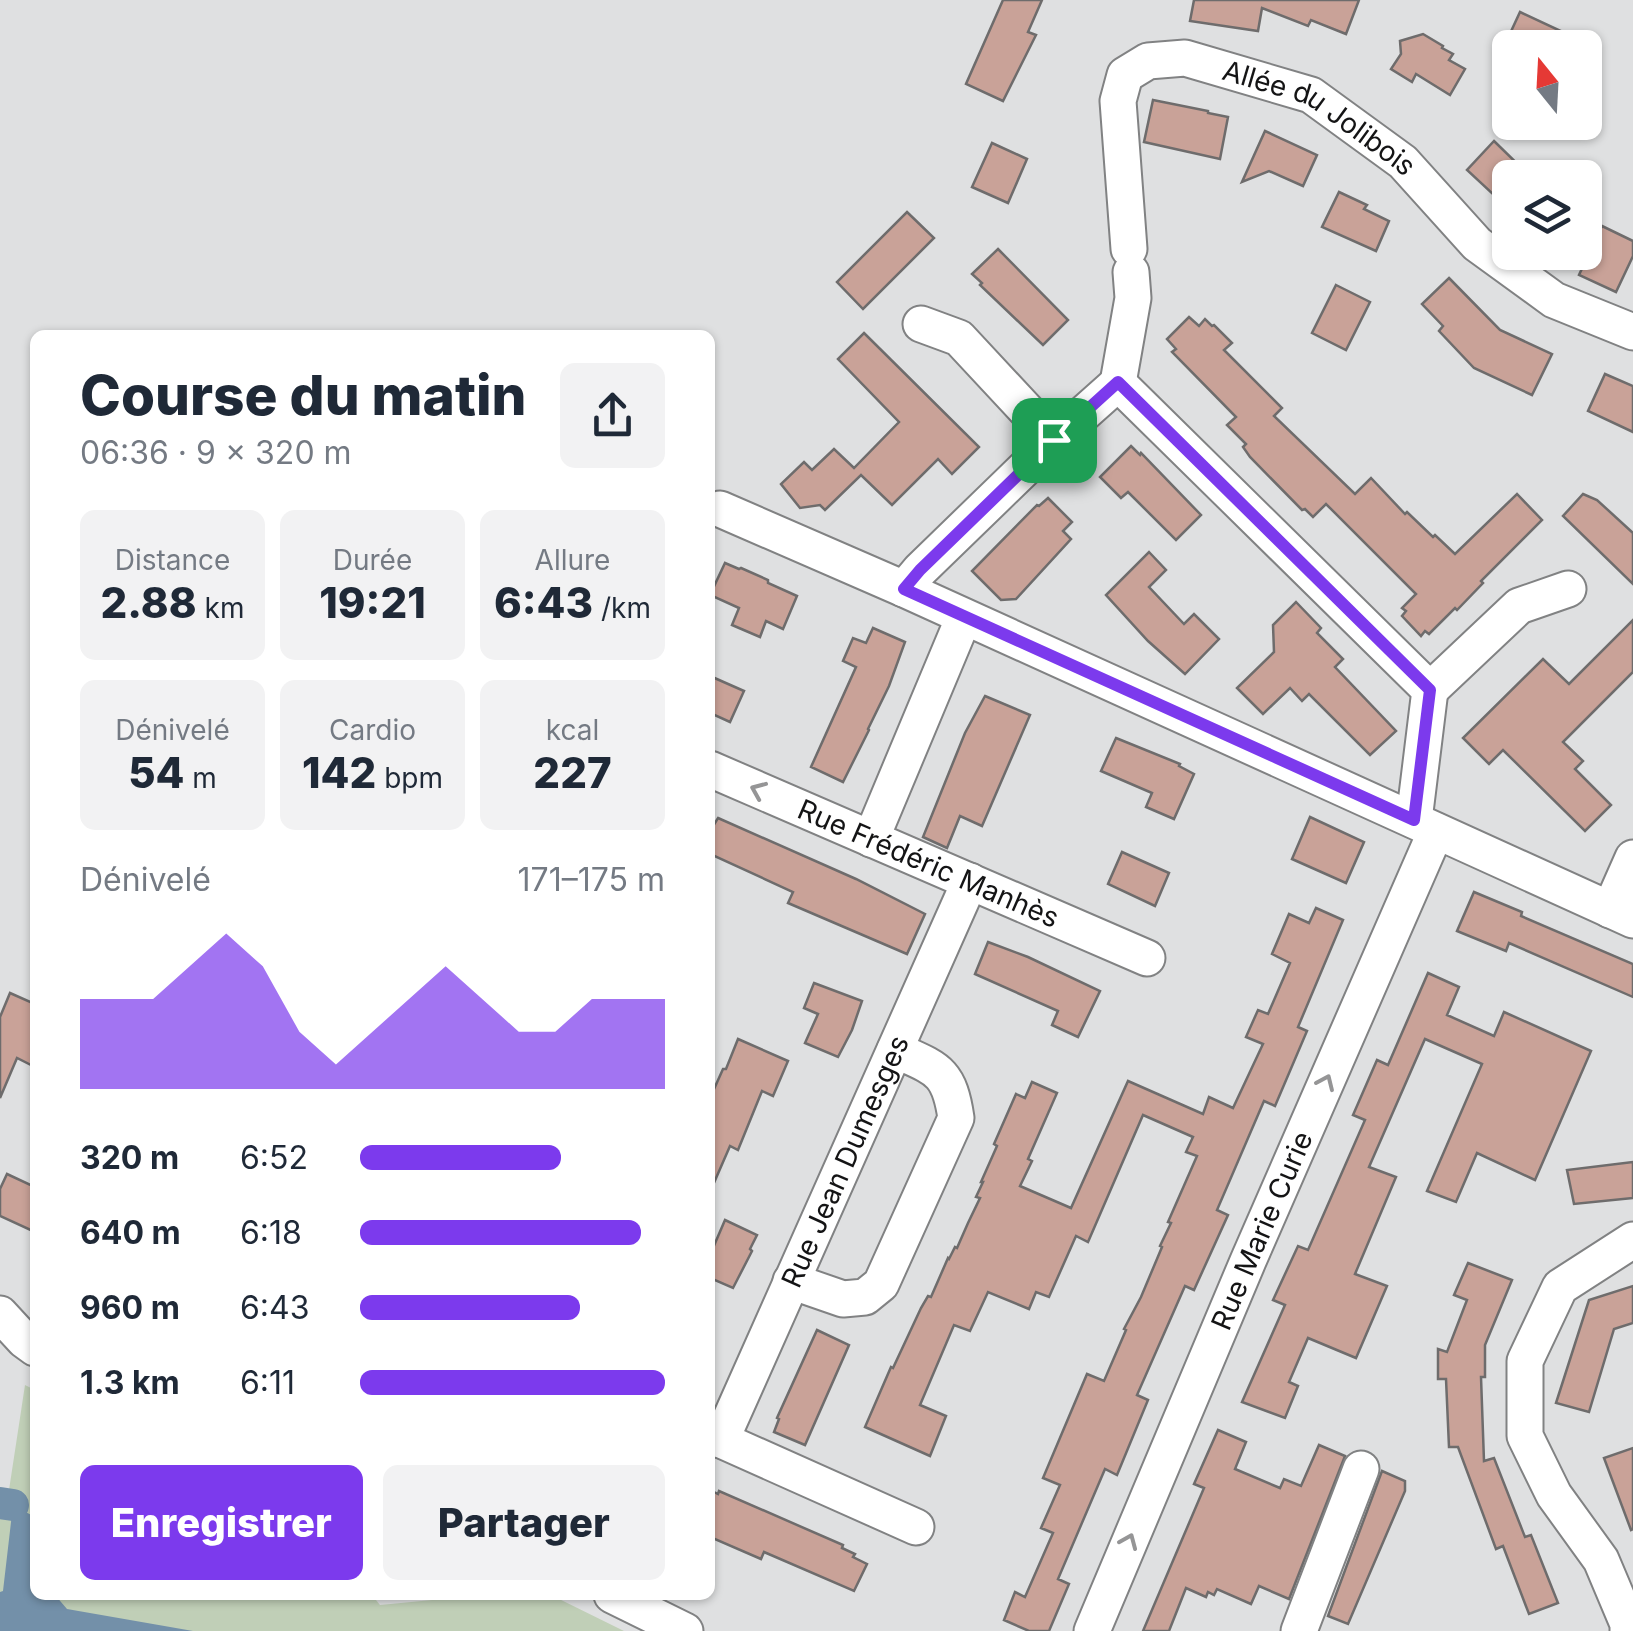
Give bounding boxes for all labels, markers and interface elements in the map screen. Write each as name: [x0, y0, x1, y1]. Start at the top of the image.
north arrow: [1492, 30, 1602, 140]
map controls: [1492, 30, 1602, 270]
street label: Allée du Jolibois: [1219, 53, 1424, 182]
button: layers: [1492, 160, 1602, 270]
text: Course du matin: [80, 362, 527, 428]
button: share: [560, 363, 665, 468]
pin: [1012, 398, 1097, 483]
icon: arrive: [1027, 413, 1082, 468]
text: 06:36 · 9 × 320 m: [80, 433, 352, 472]
text: Distance: [115, 543, 230, 577]
text: Durée: [333, 543, 412, 577]
text: Allure: [535, 543, 610, 577]
text: 2.88: [101, 577, 197, 628]
text: 19:21: [319, 577, 426, 628]
text: 6:43: [494, 577, 593, 628]
text: km: [197, 591, 244, 625]
text: /km: [593, 591, 651, 625]
text: Dénivelé: [115, 713, 230, 747]
text: Cardio: [329, 713, 416, 747]
text: kcal: [546, 713, 599, 747]
text: 54: [128, 747, 184, 798]
text: 142: [302, 747, 376, 798]
text: 227: [533, 747, 612, 798]
text: m: [184, 761, 217, 795]
text: bpm: [376, 761, 443, 795]
one-way arrow: [750, 782, 768, 802]
street label: Rue Frédéric Manhès: [793, 792, 1064, 935]
text: Dénivelé: [80, 860, 211, 899]
text: 171–175 m: [518, 860, 665, 899]
street label: Rue Jean Dumesges: [774, 1030, 916, 1293]
one-way arrow: [1314, 1074, 1334, 1092]
street label: Rue Marie Curie: [1204, 1126, 1320, 1335]
text: 320 m: [80, 1138, 179, 1177]
text: 6:52: [240, 1138, 308, 1177]
text: 640 m: [80, 1213, 181, 1252]
text: 6:18: [240, 1213, 302, 1252]
text: 960 m: [80, 1288, 180, 1327]
text: 6:43: [240, 1288, 310, 1327]
text: 1.3 km: [80, 1363, 180, 1402]
text: 6:11: [240, 1363, 295, 1402]
button: Enregistrer: [80, 1465, 363, 1580]
button: Partager: [383, 1465, 665, 1580]
one-way arrow: [1118, 1533, 1138, 1551]

